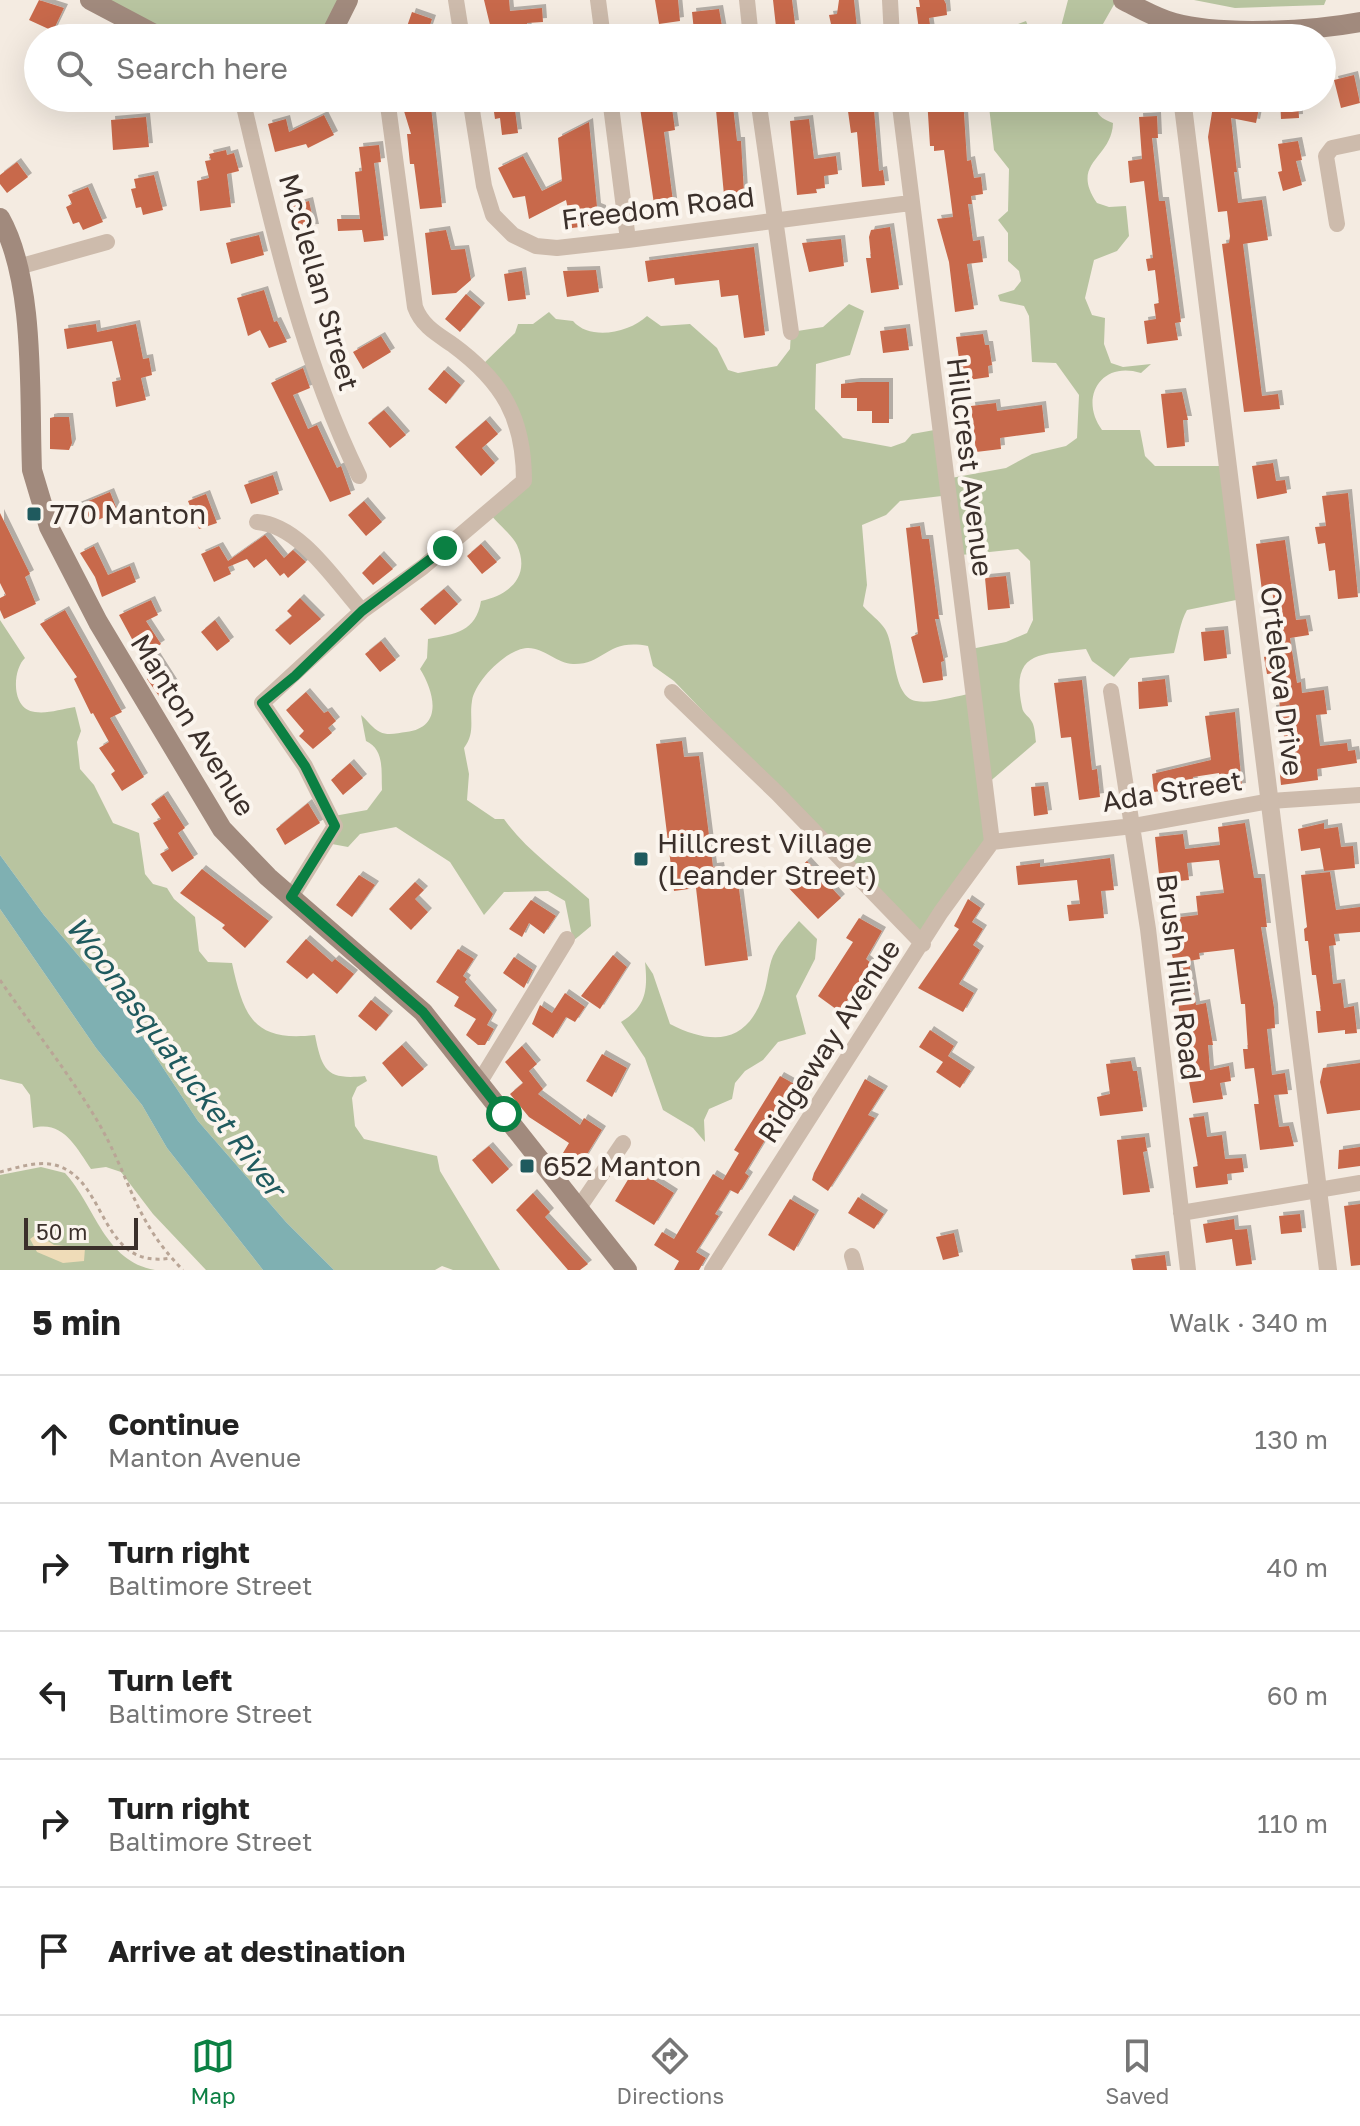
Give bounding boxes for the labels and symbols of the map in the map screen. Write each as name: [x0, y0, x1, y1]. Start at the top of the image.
street label: McClellan Street: [273, 170, 366, 394]
street label: Freedom Road: [560, 179, 756, 236]
street label: Hillcrest Avenue: [941, 356, 1000, 578]
place label: 770 Manton: [50, 497, 206, 530]
marker: 770 Manton: [25, 505, 43, 523]
route end: [427, 530, 463, 566]
street label: Orteleva Drive: [1254, 584, 1311, 778]
street label: Manton Avenue: [124, 628, 263, 822]
street label: Ada Street: [1100, 763, 1244, 818]
place label: Hillcrest Village (Leander Street): [657, 826, 878, 891]
marker: Hillcrest Village (Leander Street): [632, 850, 650, 868]
street label: Brush Hill Road: [1150, 872, 1209, 1082]
water label: Woonasquatucket River: [59, 909, 296, 1207]
street label: Ridgeway Avenue: [751, 933, 907, 1149]
route start: [486, 1096, 522, 1132]
place label: 652 Manton: [543, 1149, 701, 1182]
marker: 652 Manton: [518, 1157, 536, 1175]
scale bar: [24, 1214, 138, 1250]

